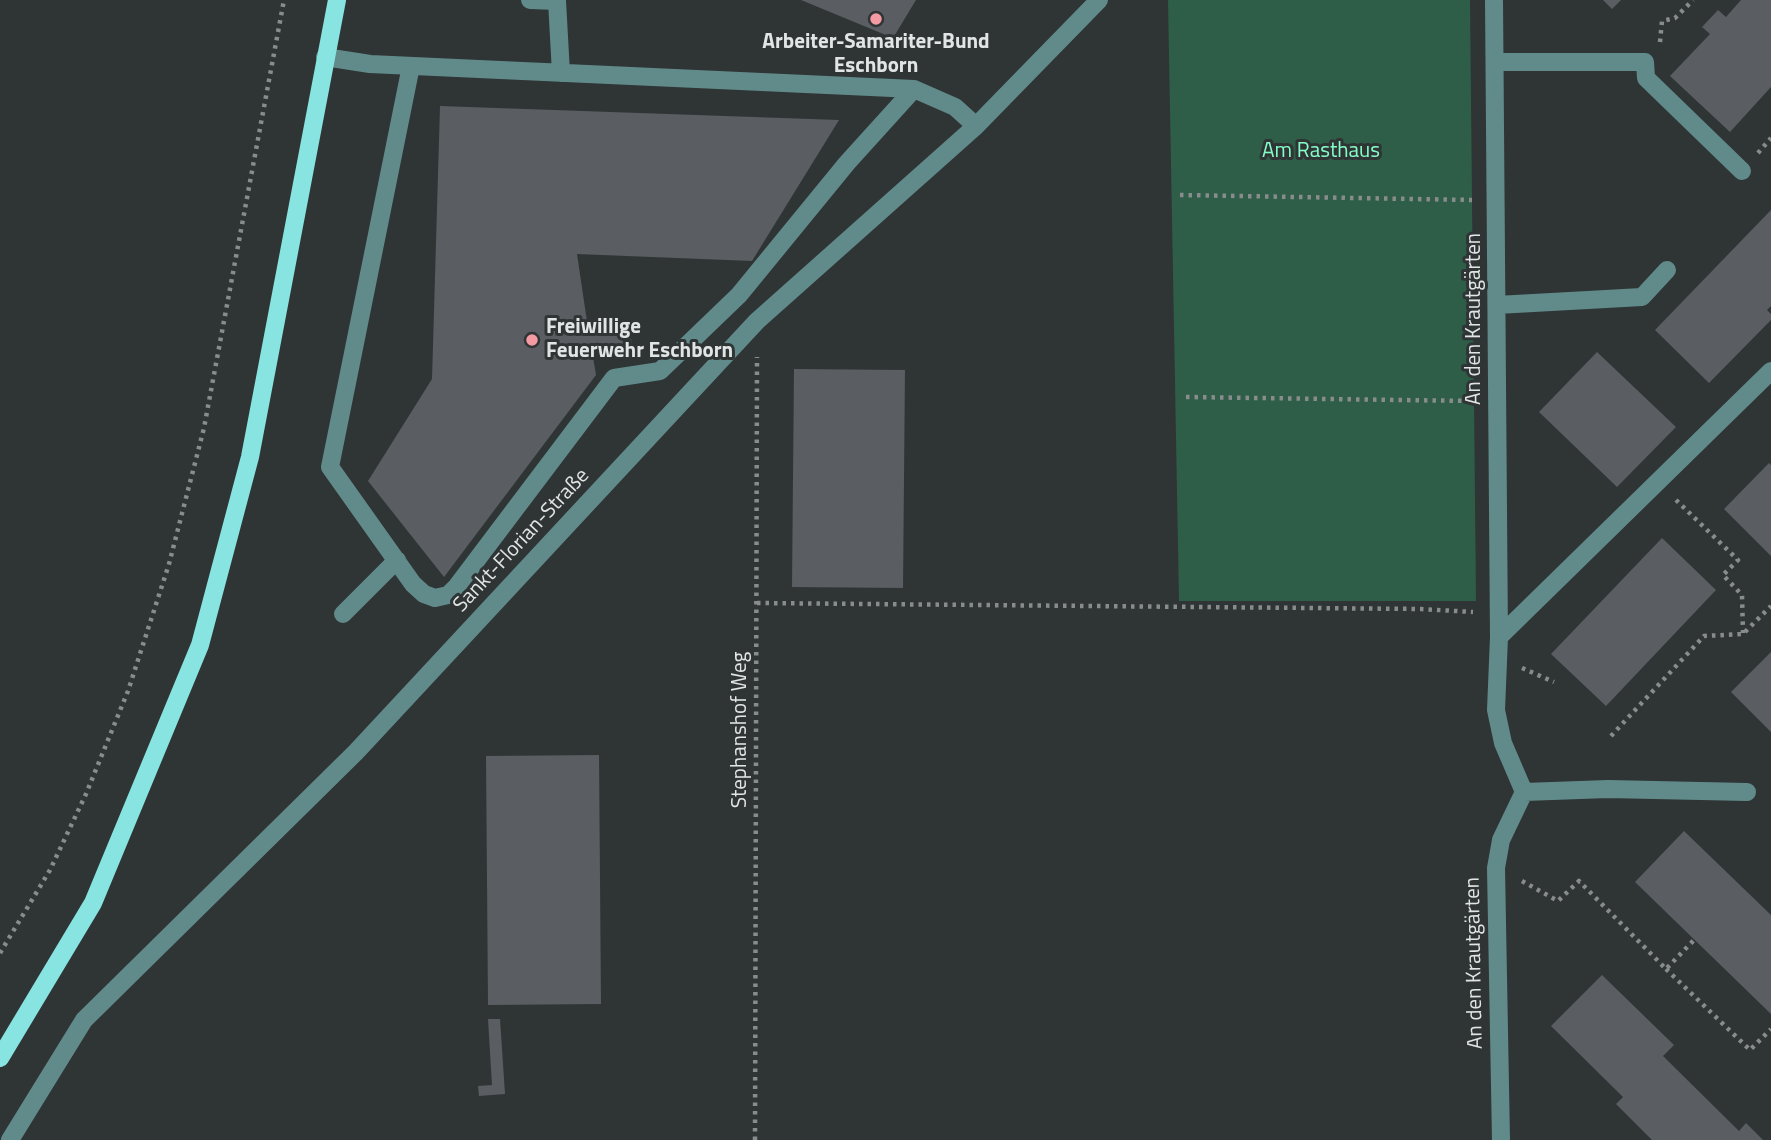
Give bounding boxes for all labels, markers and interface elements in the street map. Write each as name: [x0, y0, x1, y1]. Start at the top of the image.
marker: Arbeiter-Samariter-Bund Eschborn: [868, 11, 884, 27]
place label: Arbeiter-Samariter-Bund Eschborn: [762, 30, 990, 80]
park label: Am Rasthaus: [1262, 139, 1380, 165]
street label: An den Krautgärten: [1462, 233, 1488, 405]
place label: Freiwillige Feuerwehr Eschborn: [546, 315, 733, 365]
marker: Freiwillige Feuerwehr Eschborn: [524, 332, 540, 348]
street label: Sankt-Florian-Straße: [449, 464, 595, 618]
street label: Stephanshof Weg: [728, 652, 754, 808]
street label: An den Krautgärten: [1461, 877, 1489, 1049]

